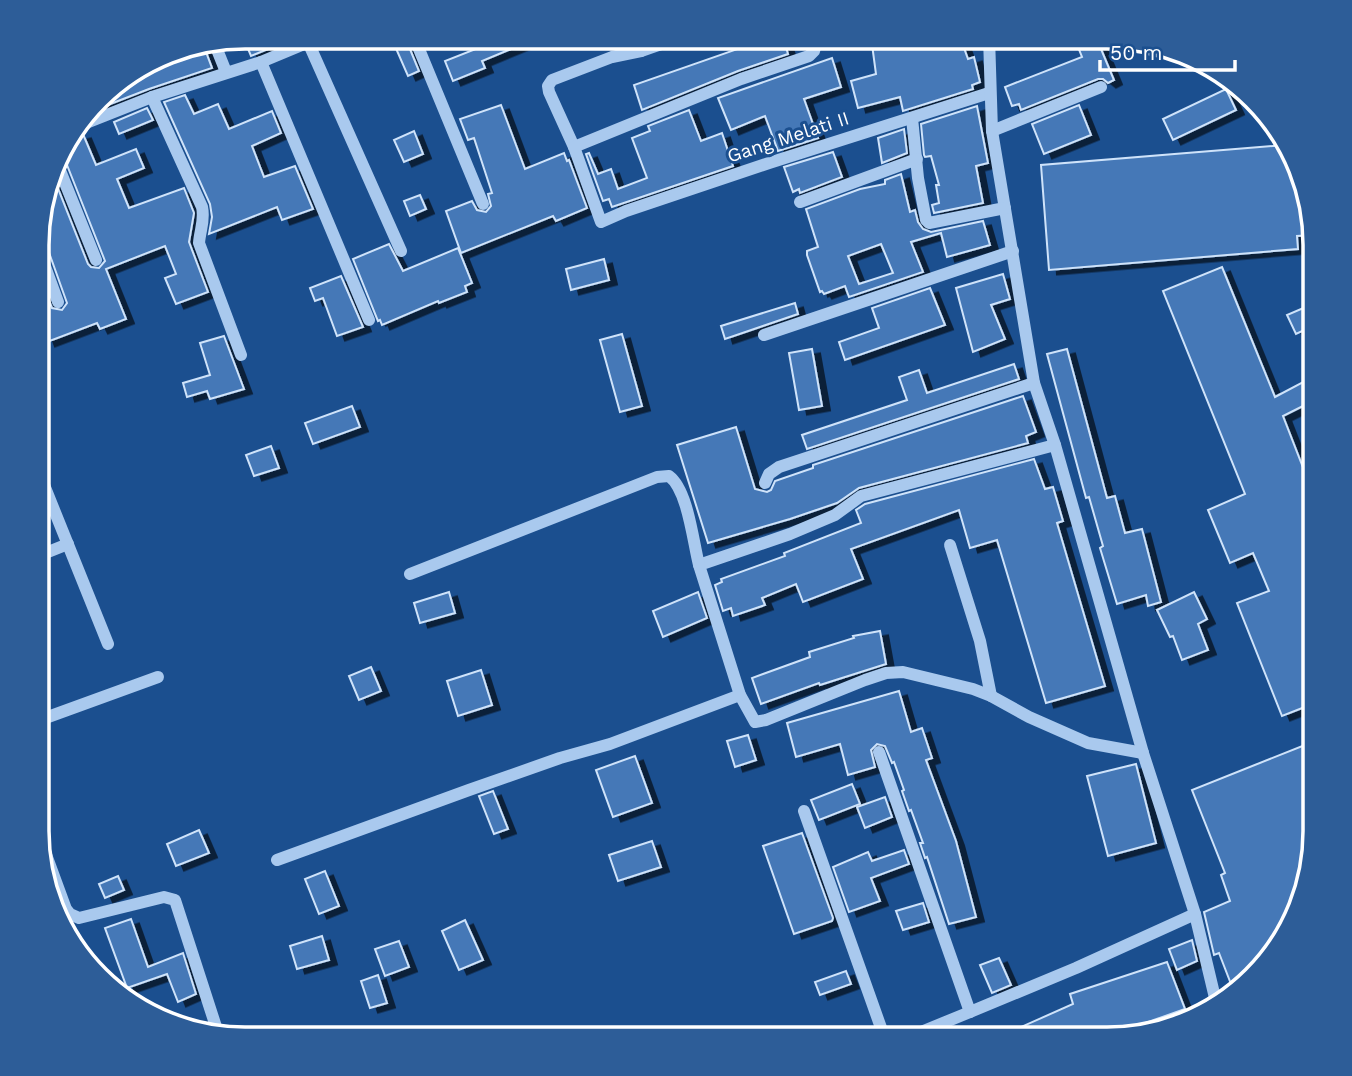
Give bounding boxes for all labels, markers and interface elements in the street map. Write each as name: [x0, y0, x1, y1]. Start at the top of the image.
scale bar: [1100, 28, 1235, 72]
text: 50 m: [1110, 40, 1162, 65]
street label: Gang Melati II: [724, 106, 852, 168]

